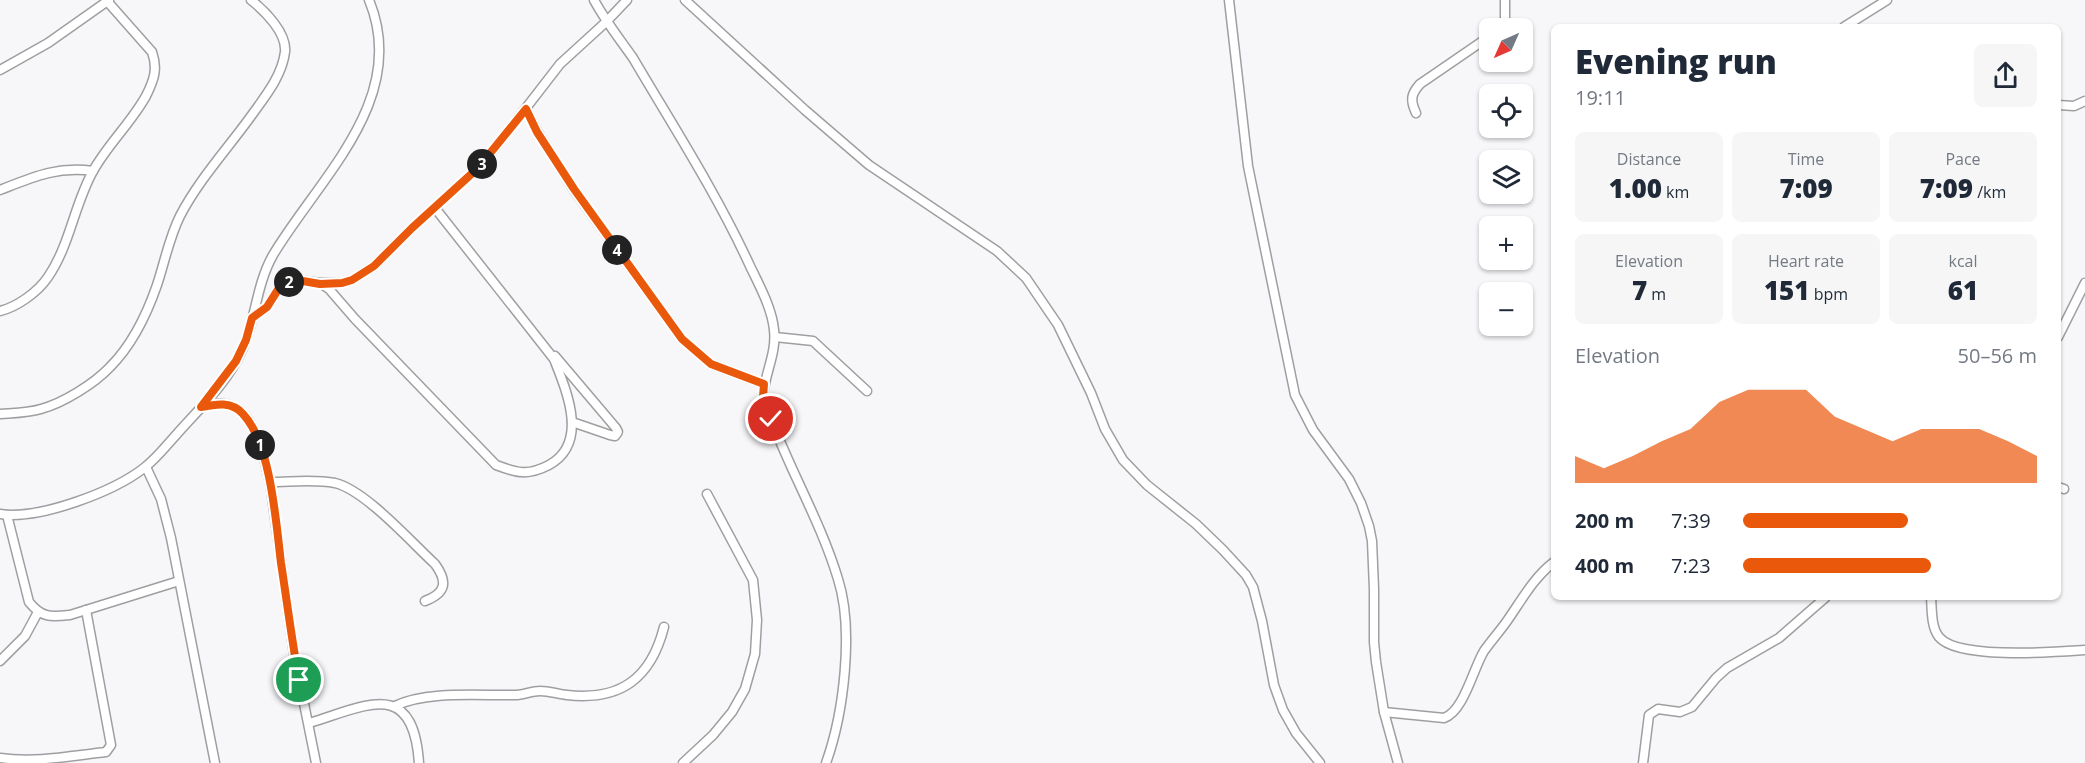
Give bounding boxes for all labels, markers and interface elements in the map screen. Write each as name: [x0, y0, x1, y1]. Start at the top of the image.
north arrow: [1479, 18, 1533, 72]
map controls: [1479, 18, 1533, 336]
text: Evening run: [1575, 39, 1777, 84]
button: share: [1974, 44, 2037, 107]
button: locate: [1479, 84, 1533, 138]
text: 19:11: [1575, 84, 1626, 111]
text: Distance: [1617, 148, 1681, 170]
text: Time: [1788, 148, 1824, 170]
text: Pace: [1945, 148, 1981, 170]
pin: 3: [467, 149, 497, 179]
button: layers: [1479, 150, 1533, 204]
text: 3: [477, 153, 487, 175]
text: 1.00: [1609, 170, 1662, 206]
text: 7:09: [1779, 170, 1833, 206]
text: 7:09: [1920, 170, 1973, 206]
text: km: [1662, 181, 1689, 203]
text: /km: [1973, 181, 2006, 203]
button: +: [1479, 216, 1533, 270]
pin: 4: [602, 235, 632, 265]
text: 4: [612, 239, 622, 261]
text: Elevation: [1615, 250, 1683, 272]
text: Heart rate: [1768, 250, 1844, 272]
text: kcal: [1949, 250, 1978, 272]
pin: 2: [274, 267, 304, 297]
text: 2: [284, 271, 294, 293]
text: 7: [1632, 272, 1647, 308]
text: 151: [1764, 272, 1810, 308]
text: 61: [1948, 272, 1978, 308]
button: −: [1479, 282, 1533, 336]
text: m: [1647, 283, 1666, 305]
text: bpm: [1810, 283, 1848, 305]
text: Elevation: [1575, 342, 1660, 369]
text: 50–56 m: [1958, 342, 2037, 369]
pin: [745, 393, 796, 444]
icon: check: [754, 402, 787, 435]
pin: 1: [245, 430, 275, 460]
text: 1: [255, 434, 265, 456]
text: 200 m: [1575, 507, 1634, 534]
text: 7:39: [1671, 507, 1711, 534]
text: 400 m: [1575, 552, 1634, 579]
text: 7:23: [1671, 552, 1711, 579]
pin: [273, 654, 324, 705]
icon: arrive: [282, 663, 315, 696]

